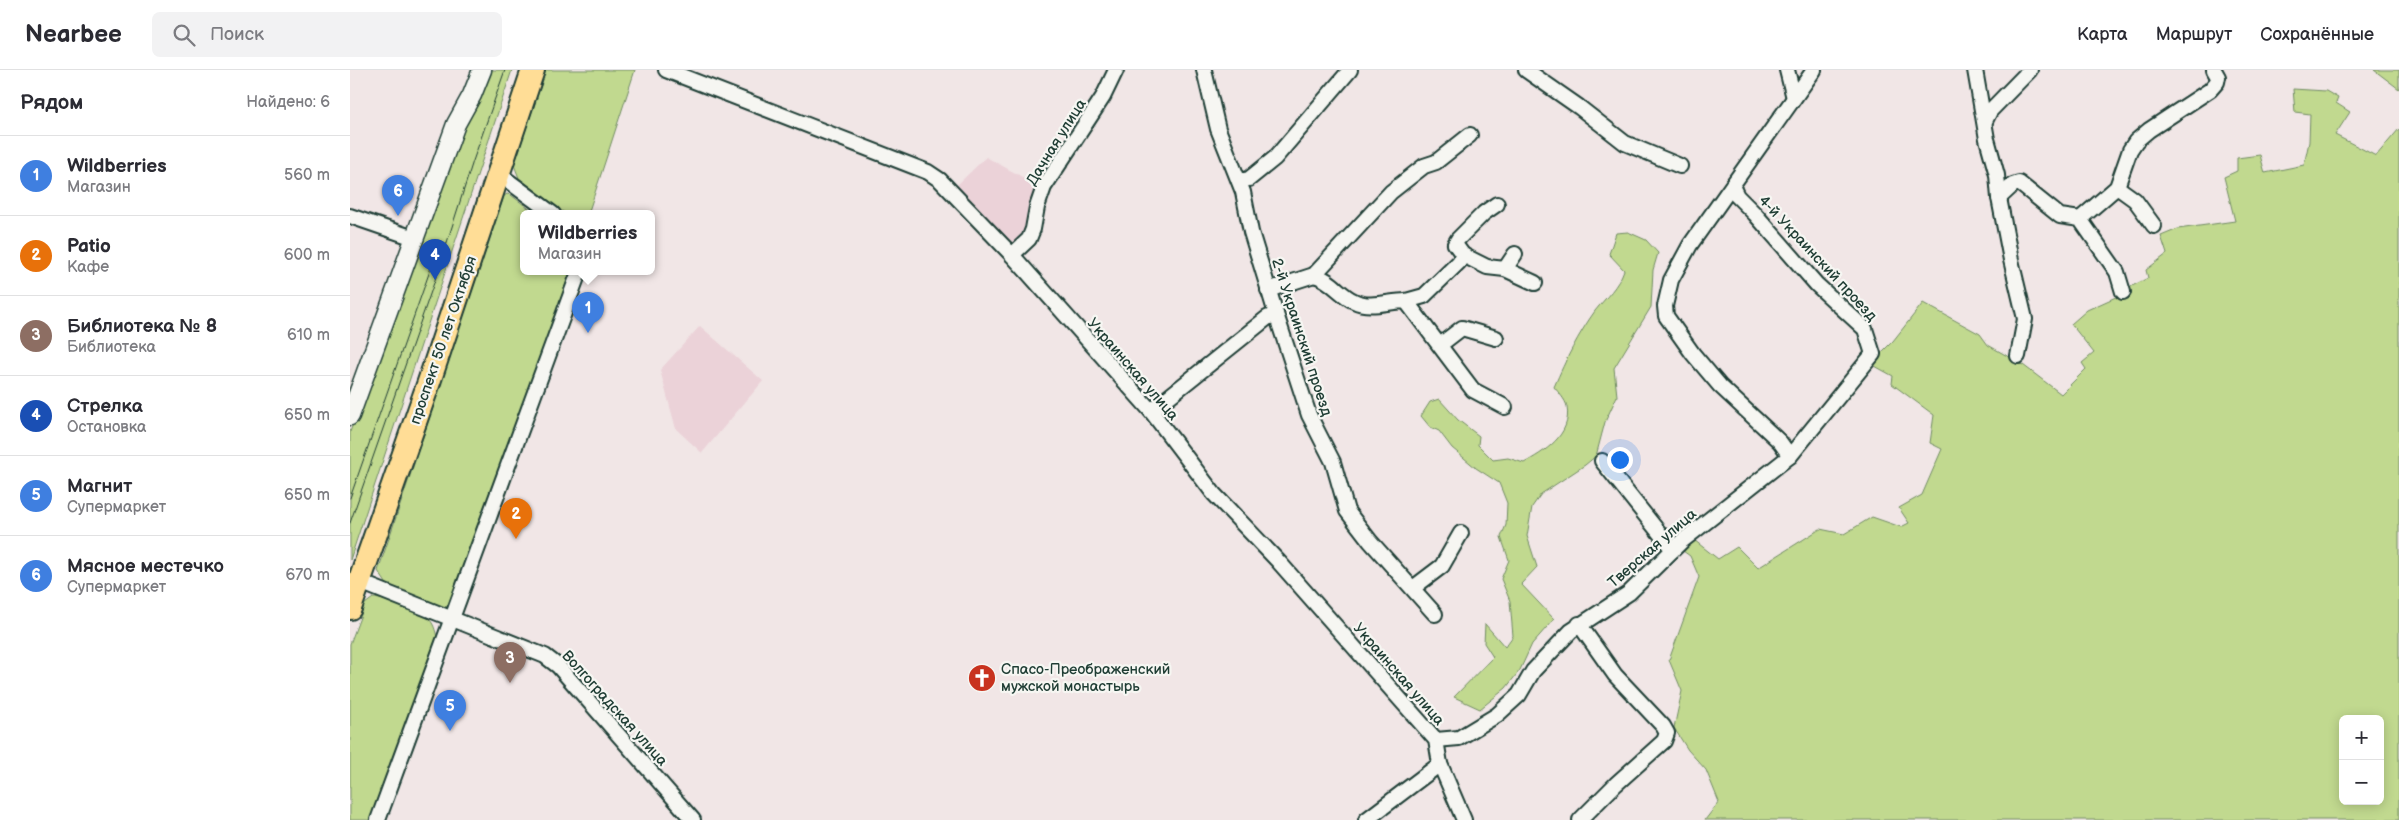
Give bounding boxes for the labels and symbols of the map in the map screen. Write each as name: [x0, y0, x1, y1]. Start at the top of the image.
street label: Дачная улица: [1022, 95, 1091, 189]
pin: 6: [382, 175, 414, 216]
street label: 4-й Украинский проезд: [1754, 191, 1881, 325]
pin: 4: [419, 239, 451, 280]
street label: проспект 50 лет Октября: [406, 253, 481, 427]
street label: 2-й Украинский проезд: [1267, 256, 1336, 419]
pin: 1: [572, 292, 604, 333]
street label: Украинская улица: [1083, 314, 1182, 425]
your location: [1607, 447, 1633, 473]
pin: 2: [500, 498, 532, 539]
street label: Тверская улица: [1604, 505, 1701, 592]
street label: Украинская улица: [1349, 619, 1448, 730]
pin: 3: [494, 642, 526, 683]
street label: Волгоградская улица: [558, 647, 672, 770]
place label: Спасо-Преображенский мужской монастырь: [1001, 660, 1170, 696]
church icon: Спасо-Преображенский мужской монастырь: [967, 663, 997, 693]
pin: 5: [434, 690, 466, 731]

